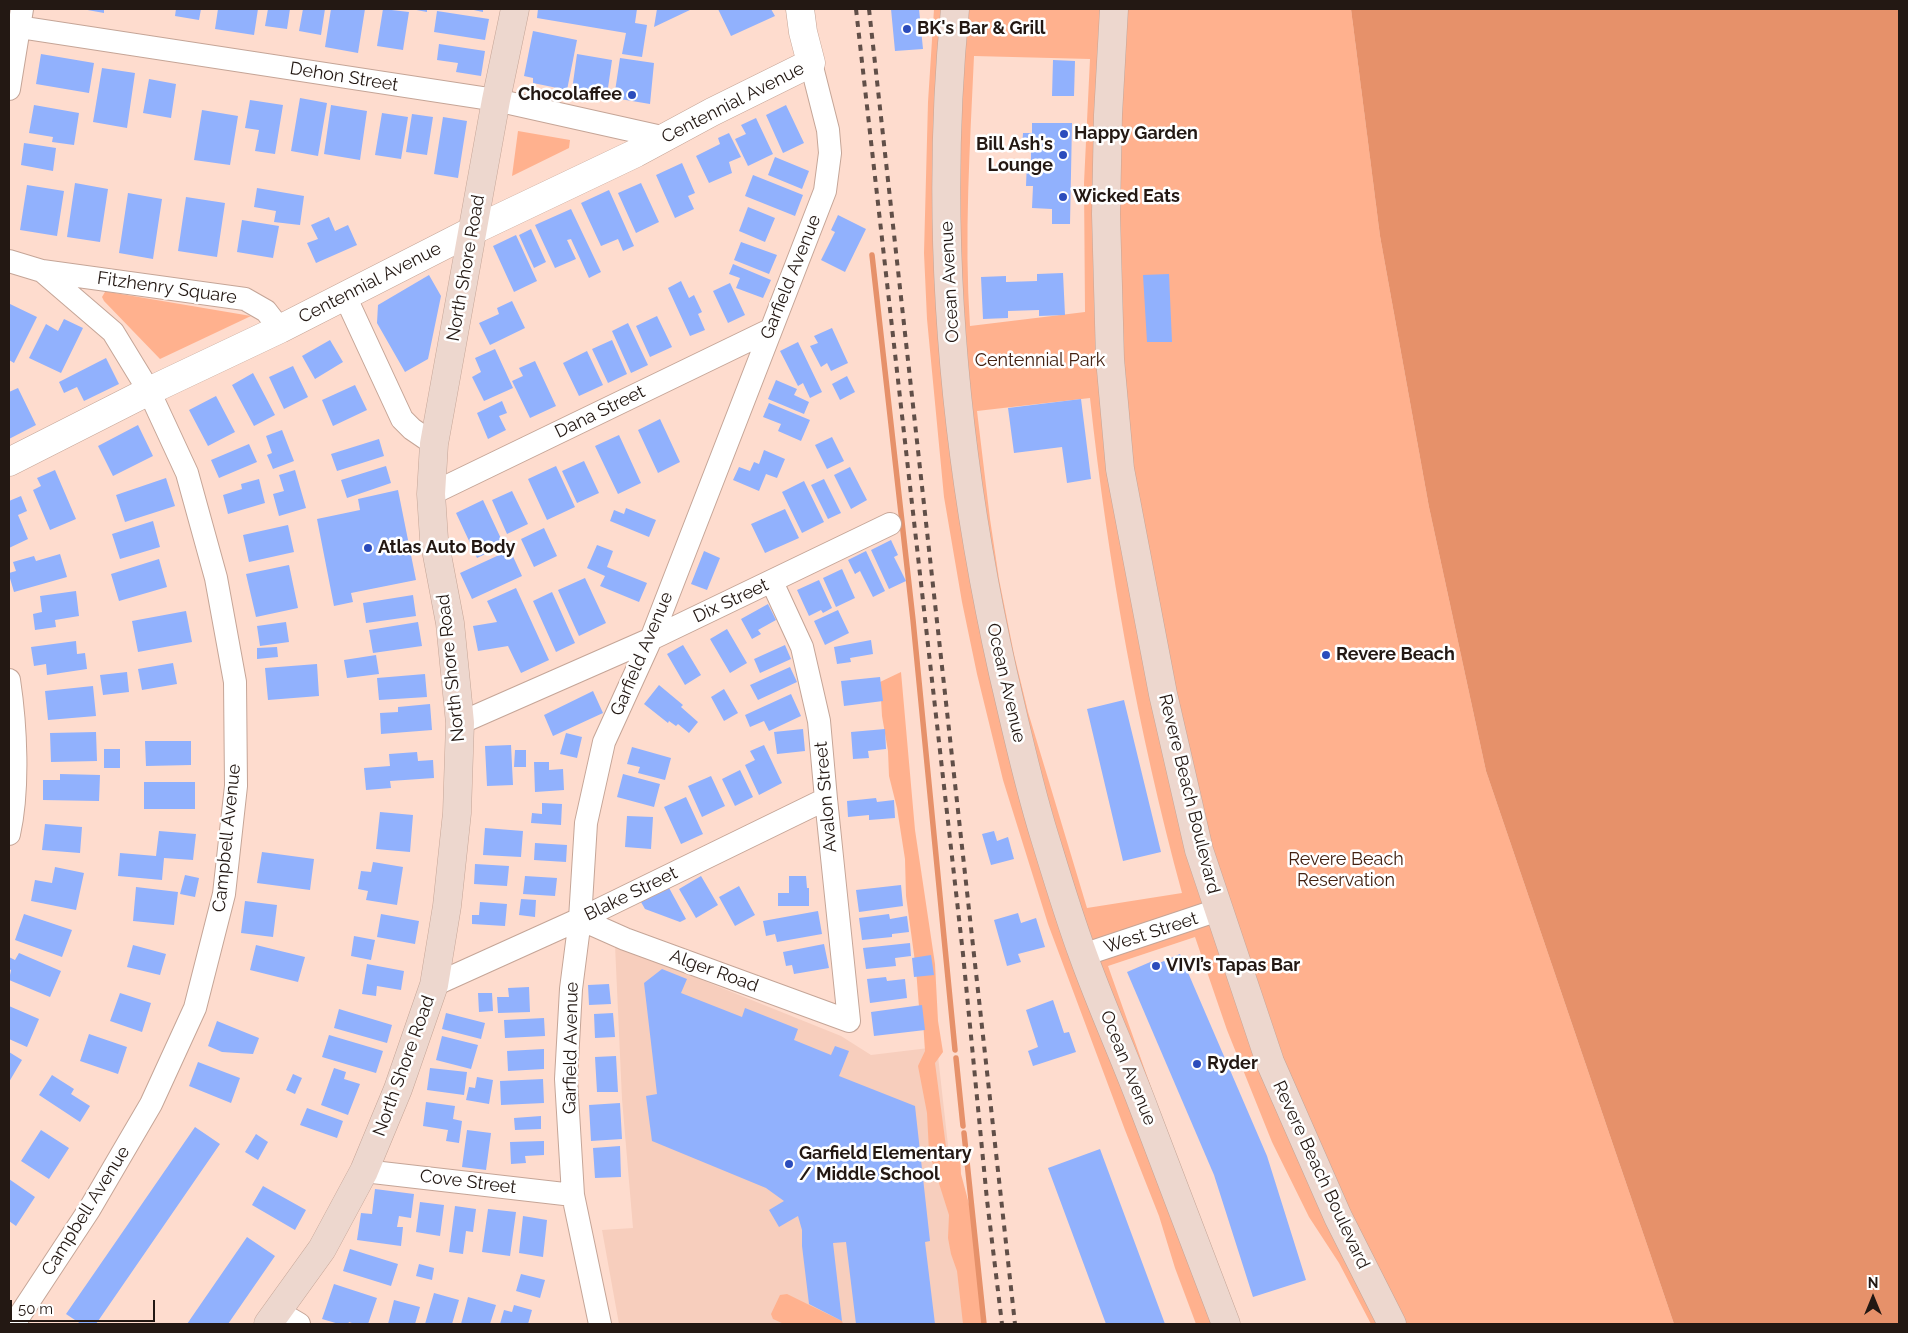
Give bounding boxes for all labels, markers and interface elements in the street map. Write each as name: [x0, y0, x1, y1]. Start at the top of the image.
place label: BK's Bar & Grill: [917, 18, 1046, 40]
marker: BK's Bar & Grill: [901, 23, 913, 35]
street label: Dehon Street: [288, 58, 400, 96]
street label: Centennial Avenue: [658, 58, 808, 148]
place label: Chocolaffee: [518, 84, 622, 106]
marker: Chocolaffee: [626, 89, 638, 101]
place label: Happy Garden: [1074, 123, 1198, 145]
marker: Happy Garden: [1058, 128, 1070, 140]
place label: Bill Ash's Lounge: [976, 134, 1053, 176]
marker: Bill Ash's Lounge: [1057, 149, 1069, 161]
place label: Wicked Eats: [1073, 186, 1180, 208]
marker: Wicked Eats: [1057, 191, 1069, 203]
street label: North Shore Road: [442, 193, 490, 343]
street label: Garfield Avenue: [756, 212, 826, 342]
street label: Ocean Avenue: [936, 221, 964, 343]
street label: Centennial Avenue: [295, 238, 445, 328]
street label: Fitzhenry Square: [96, 268, 238, 308]
park label: Centennial Park: [975, 350, 1105, 372]
street label: Dana Street: [551, 381, 649, 443]
place label: Atlas Auto Body: [378, 537, 515, 559]
marker: Atlas Auto Body: [362, 542, 374, 554]
street label: Dix Street: [690, 574, 772, 628]
street label: Garfield Avenue: [606, 589, 678, 719]
street label: North Shore Road: [433, 593, 469, 743]
street label: Ocean Avenue: [982, 621, 1030, 745]
place label: Revere Beach: [1336, 644, 1455, 666]
marker: Revere Beach: [1320, 649, 1332, 661]
street label: Revere Beach Boulevard: [1154, 692, 1224, 896]
street label: Avalon Street: [810, 741, 842, 853]
street label: Campbell Avenue: [208, 763, 246, 913]
park label: Revere Beach Reservation: [1288, 849, 1404, 892]
street label: Blake Street: [581, 862, 681, 926]
street label: West Street: [1101, 908, 1201, 958]
street label: Alger Road: [667, 945, 761, 997]
place label: VIVI’s Tapas Bar: [1166, 955, 1300, 977]
marker: VIVI’s Tapas Bar: [1150, 960, 1162, 972]
street label: Garfield Avenue: [559, 982, 583, 1114]
street label: North Shore Road: [368, 993, 440, 1139]
street label: Ocean Avenue: [1095, 1007, 1161, 1129]
place label: Ryder: [1207, 1053, 1258, 1075]
marker: Ryder: [1191, 1058, 1203, 1070]
street label: Revere Beach Boulevard: [1268, 1077, 1374, 1273]
street label: Campbell Avenue: [37, 1142, 135, 1280]
place label: Garfield Elementary / Middle School: [799, 1143, 972, 1186]
marker: Garfield Elementary / Middle School: [783, 1158, 795, 1170]
street label: Cove Street: [419, 1165, 517, 1199]
north arrow: [1848, 1273, 1898, 1323]
text: N: [1868, 1275, 1878, 1291]
scale bar: [12, 1290, 158, 1322]
text: 50 m: [18, 1300, 53, 1318]

